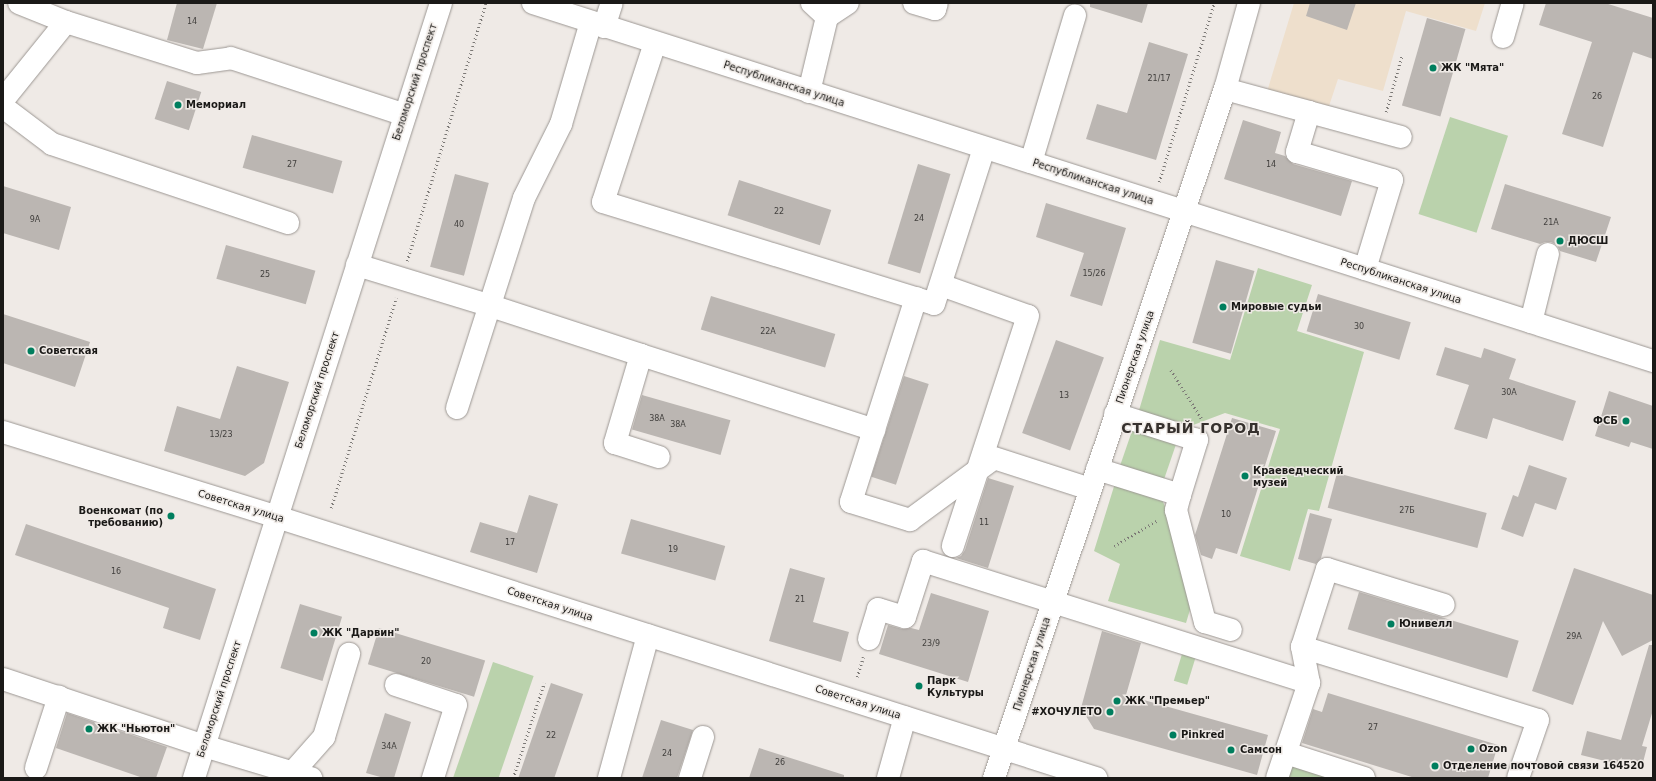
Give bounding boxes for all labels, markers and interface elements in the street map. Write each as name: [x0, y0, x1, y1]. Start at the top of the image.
house number: 14: [187, 17, 197, 27]
street label: Беломорский проспект: [390, 22, 440, 142]
street label: Республиканская улица: [722, 59, 846, 109]
place label: ЖК "Мята": [1441, 62, 1504, 74]
marker: ЖК "Мята": [1428, 63, 1438, 73]
house number: 21/17: [1147, 74, 1171, 84]
house number: 26: [1592, 92, 1602, 102]
place label: Мемориал: [186, 99, 246, 111]
marker: Мемориал: [173, 100, 183, 110]
street label: Республиканская улица: [1031, 157, 1155, 207]
house number: 27: [287, 160, 297, 170]
house number: 14: [1266, 160, 1276, 170]
house number: 22: [774, 207, 784, 217]
house number: 24: [914, 214, 924, 224]
house number: 9А: [30, 215, 40, 225]
house number: 21А: [1543, 218, 1559, 228]
house number: 40: [454, 220, 464, 230]
place label: ДЮСШ: [1568, 235, 1608, 247]
marker: ДЮСШ: [1555, 236, 1565, 246]
street label: Республиканская улица: [1339, 256, 1463, 306]
house number: 15/26: [1082, 269, 1106, 279]
house number: 25: [260, 270, 270, 280]
place label: Мировые судьи: [1231, 301, 1321, 313]
marker: Мировые судьи: [1218, 302, 1228, 312]
street label: Пионерская улица: [1113, 309, 1157, 405]
house number: 30: [1354, 322, 1364, 332]
house number: 22А: [760, 327, 776, 337]
street label: Беломорский проспект: [292, 330, 342, 450]
place label: Советская: [39, 345, 98, 357]
marker: Советская: [26, 346, 36, 356]
house number: 30А: [1501, 388, 1517, 398]
house number: 13: [1059, 391, 1069, 401]
house number: 38А: [649, 414, 665, 424]
place label: ФСБ: [1593, 415, 1618, 427]
marker: ФСБ: [1621, 416, 1631, 426]
house number: 38А: [670, 420, 686, 430]
district label: СТАРЫЙ ГОРОД: [1121, 420, 1261, 436]
house number: 13/23: [209, 430, 233, 440]
place label: Краеведческий музей: [1253, 464, 1343, 488]
marker: Краеведческий музей: [1240, 471, 1250, 481]
street label: Советская улица: [196, 487, 286, 525]
place label: Военкомат (по требованию): [79, 504, 163, 528]
house number: 27Б: [1399, 506, 1415, 516]
house number: 10: [1221, 510, 1231, 520]
marker: Военкомат (по требованию): [166, 511, 176, 521]
house number: 11: [979, 518, 989, 528]
house number: 17: [505, 538, 515, 548]
house number: 19: [668, 545, 678, 555]
house number: 16: [111, 567, 121, 577]
street label: Советская улица: [506, 584, 594, 624]
house number: 21: [795, 595, 805, 605]
street label: Пионерская улица: [1011, 616, 1053, 712]
place label: Юнивелл: [1399, 618, 1452, 630]
marker: Юнивелл: [1386, 619, 1396, 629]
place label: ЖК "Дарвин": [322, 627, 399, 639]
marker: ЖК "Дарвин": [309, 628, 319, 638]
house number: 29А: [1566, 632, 1582, 642]
street label: Беломорский проспект: [194, 639, 244, 759]
house number: 23/9: [922, 639, 940, 649]
house number: 20: [421, 657, 431, 667]
place label: Парк Культуры: [927, 674, 984, 698]
marker: Парк Культуры: [914, 681, 924, 691]
street label: Советская улица: [814, 682, 902, 722]
place label: ЖК "Премьер": [1125, 695, 1210, 707]
marker: ЖК "Премьер": [1112, 696, 1122, 706]
place label: #ХОЧУЛЕТО: [1031, 706, 1102, 718]
marker: #ХОЧУЛЕТО: [1105, 707, 1115, 717]
place label: ЖК "Ньютон": [97, 723, 175, 735]
house number: 27: [1368, 723, 1378, 733]
marker: ЖК "Ньютон": [84, 724, 94, 734]
place label: Pinkred: [1181, 729, 1224, 741]
marker: Pinkred: [1168, 730, 1178, 740]
house number: 22: [546, 731, 556, 741]
house number: 34А: [381, 742, 397, 752]
place label: Ozon: [1479, 743, 1507, 755]
marker: Самсон: [1225, 744, 1237, 756]
place label: Самсон: [1240, 744, 1282, 756]
marker: Ozon: [1466, 744, 1476, 754]
house number: 24: [662, 749, 672, 759]
house number: 26: [775, 758, 785, 768]
place label: Отделение почтовой связи 164520: [1443, 760, 1644, 772]
marker: Отделение почтовой связи 164520: [1430, 761, 1440, 771]

